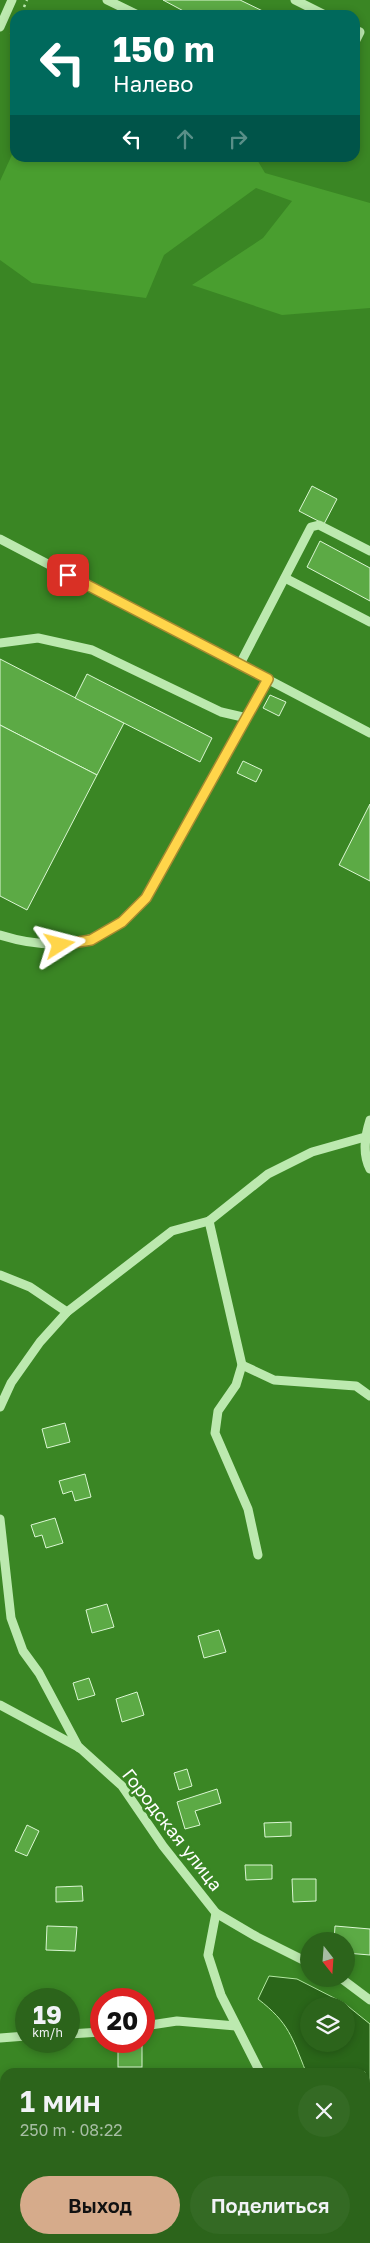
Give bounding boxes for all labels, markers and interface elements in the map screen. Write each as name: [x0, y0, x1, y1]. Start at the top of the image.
text: 150 m: [113, 28, 215, 70]
icon: left: [30, 30, 95, 95]
text: Налево: [113, 70, 193, 97]
icon: left: [118, 125, 146, 153]
icon: ahead: [171, 125, 199, 153]
icon: right: [224, 125, 252, 153]
pin: [47, 554, 89, 596]
icon: arrive: [54, 561, 82, 589]
position arrow: [33, 918, 85, 970]
street label: Городская улица: [118, 1764, 227, 1895]
north arrow: [300, 1932, 355, 1988]
map controls: [300, 1932, 355, 2052]
speed limit sign: 20: [90, 1988, 155, 2053]
button: layers: [300, 1997, 355, 2052]
text: 19: [33, 1999, 62, 2030]
text: km/h: [32, 2025, 63, 2040]
text: 1 мин: [20, 2083, 101, 2119]
button: close: [298, 2085, 350, 2137]
text: 250 m · 08:22: [20, 2120, 122, 2140]
button: Выход: [20, 2176, 180, 2234]
button: Поделиться: [190, 2176, 350, 2234]

